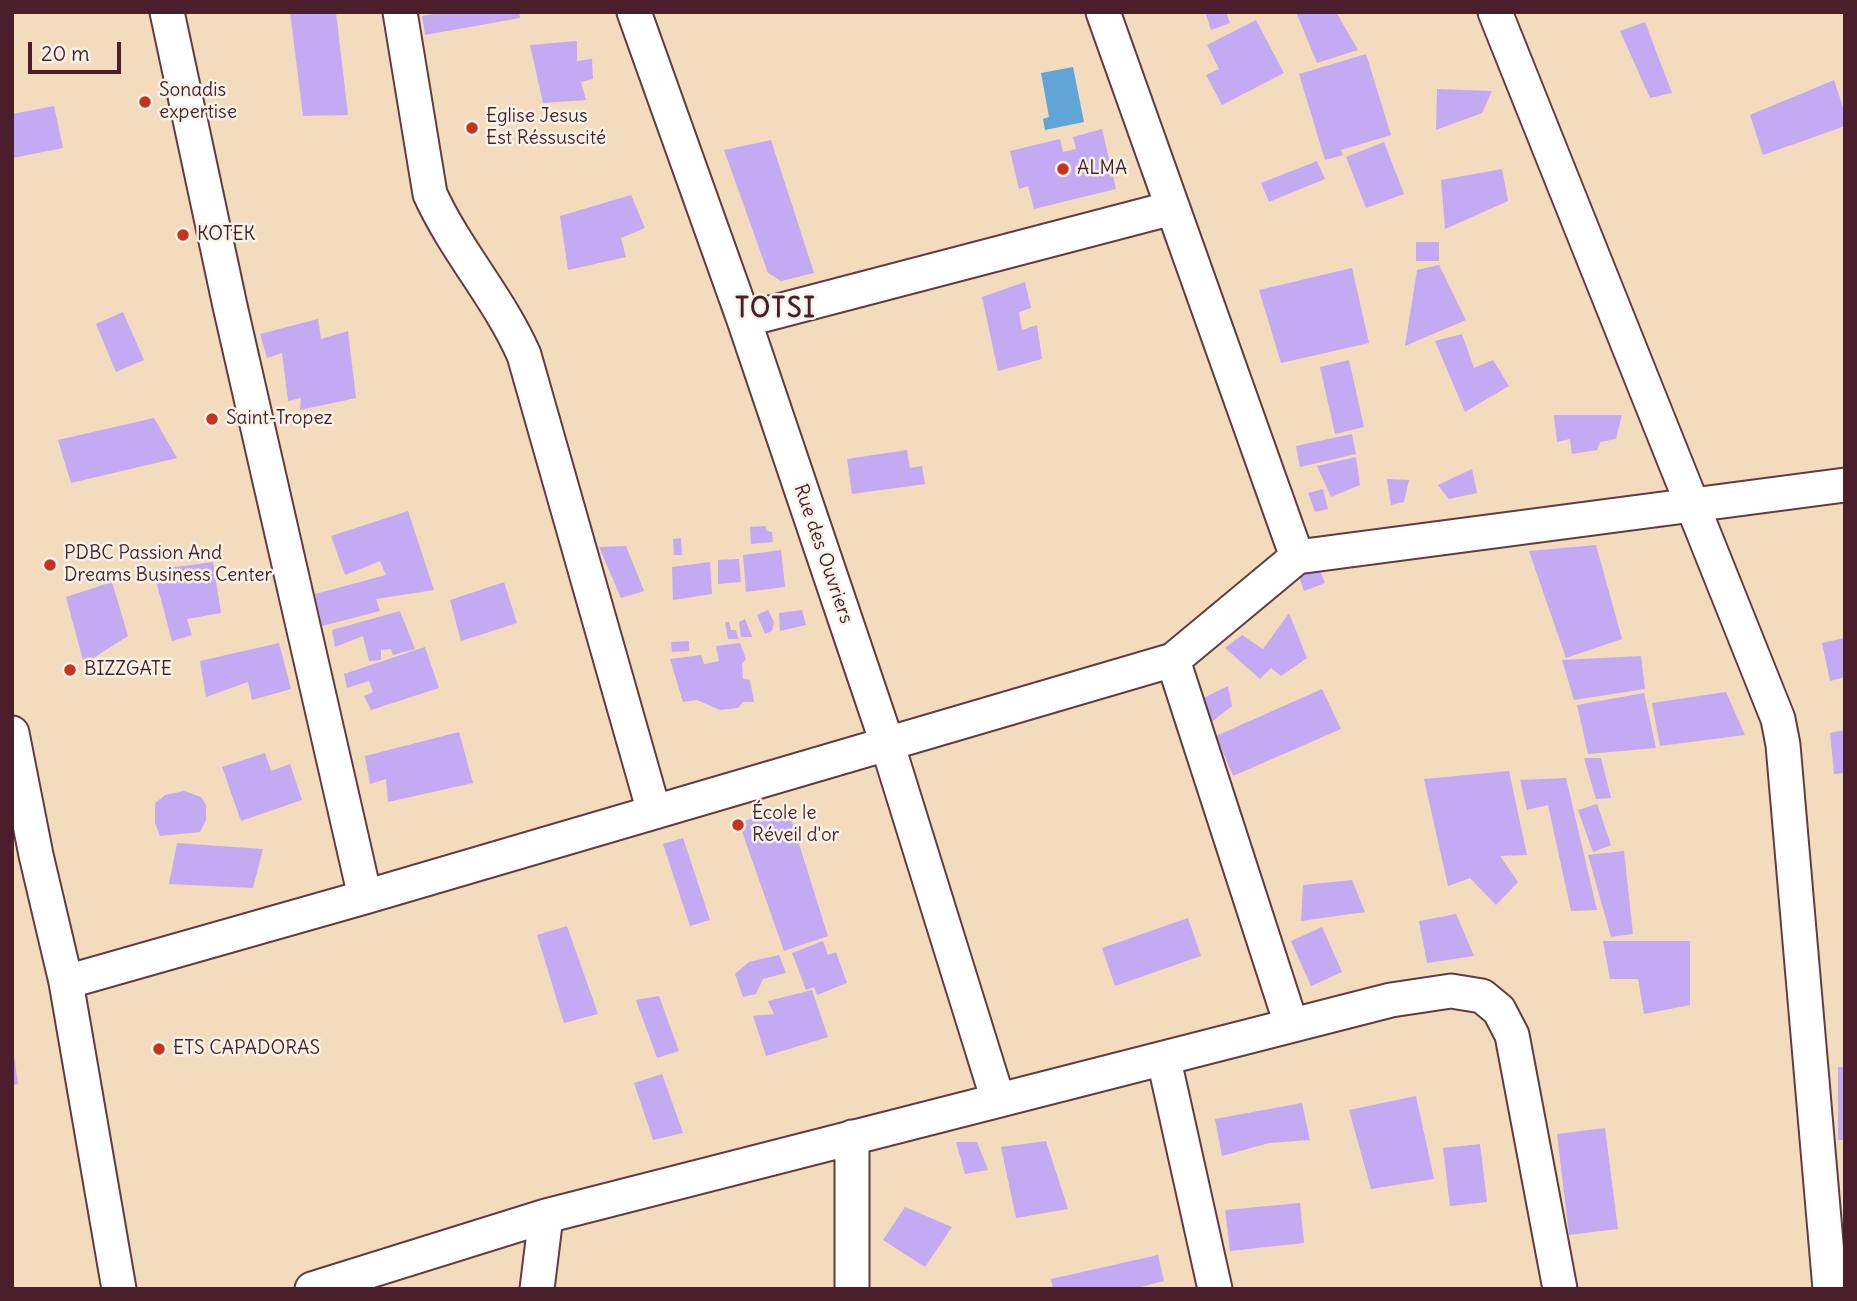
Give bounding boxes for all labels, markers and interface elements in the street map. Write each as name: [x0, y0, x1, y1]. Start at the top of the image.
scale bar: [32, 28, 124, 72]
text: 20 m: [41, 40, 90, 67]
place label: Sonadis expertise: [159, 80, 237, 124]
marker: Sonadis expertise: [137, 94, 153, 110]
place label: Eglise Jesus Est Réssuscité: [486, 106, 606, 150]
marker: Eglise Jesus Est Réssuscité: [464, 120, 480, 136]
place label: ALMA: [1077, 158, 1127, 180]
marker: ALMA: [1055, 161, 1071, 177]
place label: KOTEK: [197, 224, 255, 246]
marker: KOTEK: [175, 227, 191, 243]
district label: TOTSI: [736, 294, 816, 326]
place label: Saint-Tropez: [226, 408, 333, 430]
marker: Saint-Tropez: [204, 411, 220, 427]
street label: Rue des Ouvriers: [788, 481, 858, 627]
place label: PDBC Passion And Dreams Business Center: [64, 543, 272, 587]
marker: PDBC Passion And Dreams Business Center: [42, 557, 58, 573]
place label: BIZZGATE: [84, 659, 172, 681]
marker: BIZZGATE: [62, 662, 78, 678]
place label: École le Réveil d'or: [752, 803, 839, 847]
marker: École le Réveil d'or: [730, 817, 746, 833]
place label: ETS CAPADORAS: [173, 1038, 320, 1060]
marker: ETS CAPADORAS: [151, 1041, 167, 1057]

